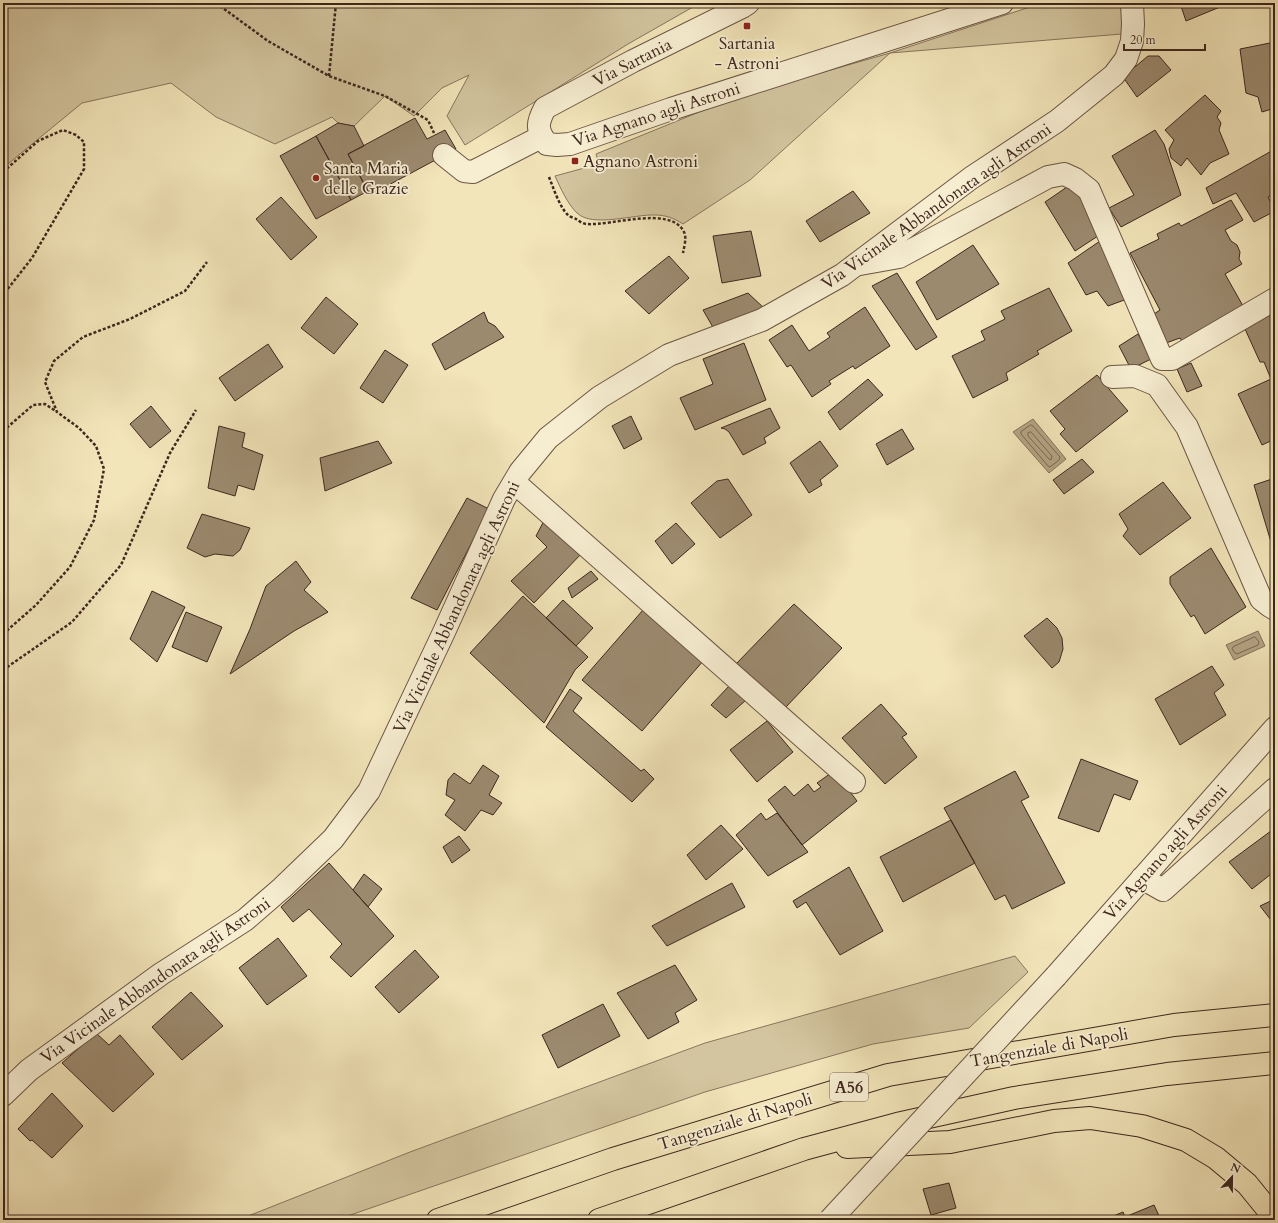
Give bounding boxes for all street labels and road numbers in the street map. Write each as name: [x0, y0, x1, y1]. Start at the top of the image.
street label: Via Sartania: [589, 32, 676, 92]
street label: Via Agnano agli Astroni: [569, 76, 743, 152]
street label: Via Vicinale Abbandonata agli Astroni: [817, 118, 1056, 295]
street label: Via Vicinale Abbandonata agli Astroni: [388, 477, 525, 737]
street label: Via Agnano agli Astroni: [1098, 780, 1233, 925]
street label: Via Vicinale Abbandonata agli Astroni: [36, 892, 275, 1069]
street label: Tangenziale di Napoli: [968, 1022, 1130, 1073]
road number: A56: [830, 1073, 868, 1101]
street label: Tangenziale di Napoli: [655, 1087, 815, 1156]

